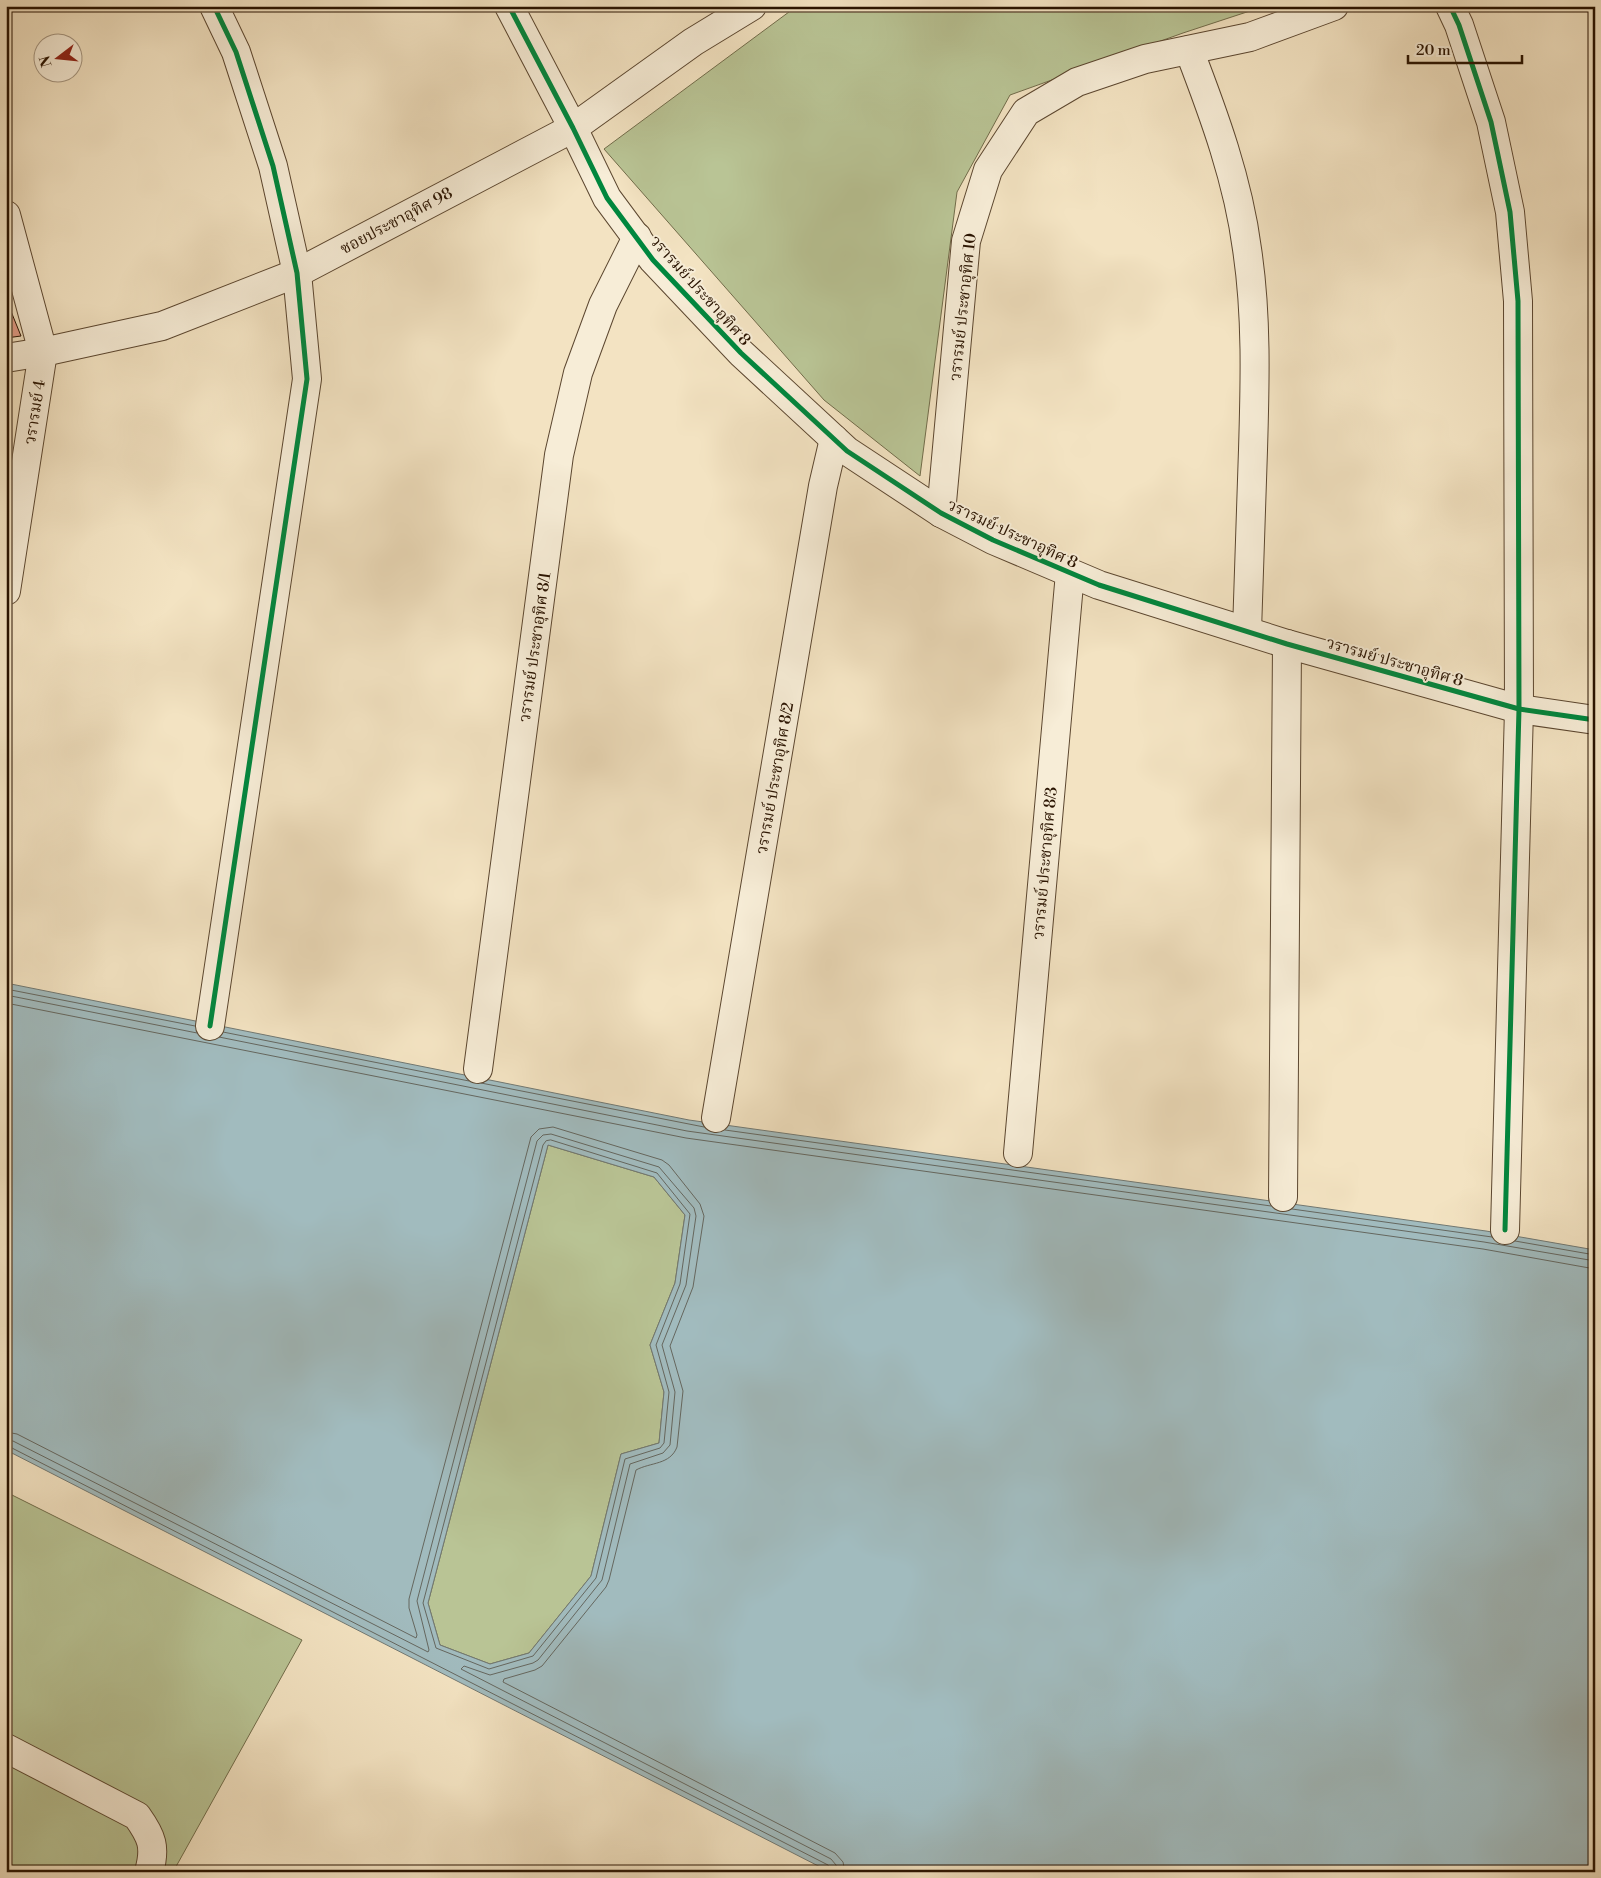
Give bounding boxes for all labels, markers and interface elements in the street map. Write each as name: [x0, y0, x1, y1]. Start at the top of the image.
north arrow: [32, 32, 82, 82]
scale bar: [1408, 32, 1522, 64]
text: 20 m: [1416, 41, 1451, 60]
text: N: [36, 54, 57, 69]
street label: ซอยประชาอุทิศ 98: [337, 183, 457, 260]
street label: วรารมย์ ประชาอุทิศ 8: [645, 231, 755, 351]
street label: วรารมย์ ประชาอุทิศ 10: [945, 232, 982, 382]
street label: วรารมย์ 4: [20, 378, 50, 446]
street label: วรารมย์ ประชาอุทิศ 8: [944, 495, 1081, 574]
street label: วรารมย์ ประชาอุทิศ 8/1: [515, 571, 556, 724]
street label: วรารมย์ ประชาอุทิศ 8: [1324, 633, 1466, 692]
street label: วรารมย์ ประชาอุทิศ 8/2: [752, 701, 799, 856]
street label: วรารมย์ ประชาอุทิศ 8/3: [1028, 786, 1063, 940]

